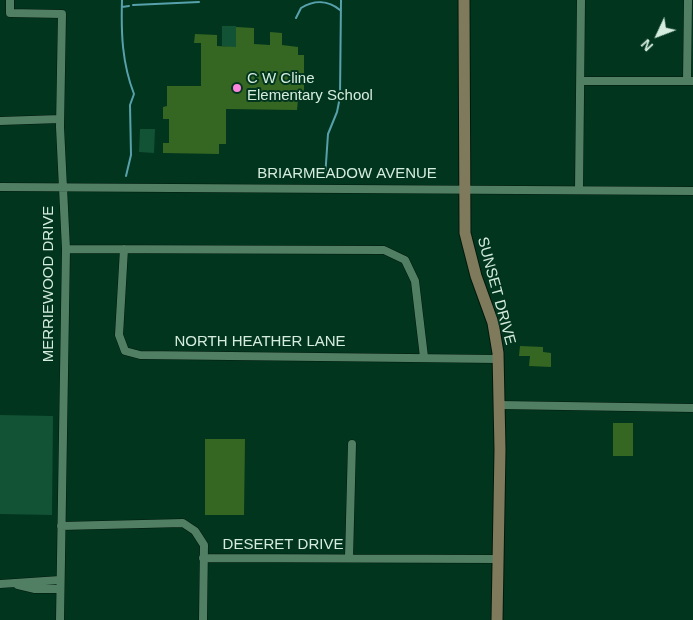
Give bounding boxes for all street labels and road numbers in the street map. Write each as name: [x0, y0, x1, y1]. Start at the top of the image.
street label: BRIARMEADOW AVENUE: [257, 165, 437, 183]
street label: MERRIEWOOD DRIVE: [40, 206, 58, 362]
street label: SUNSET DRIVE: [473, 235, 519, 347]
street label: NORTH HEATHER LANE: [174, 333, 346, 351]
street label: DESERET DRIVE: [223, 536, 343, 554]

